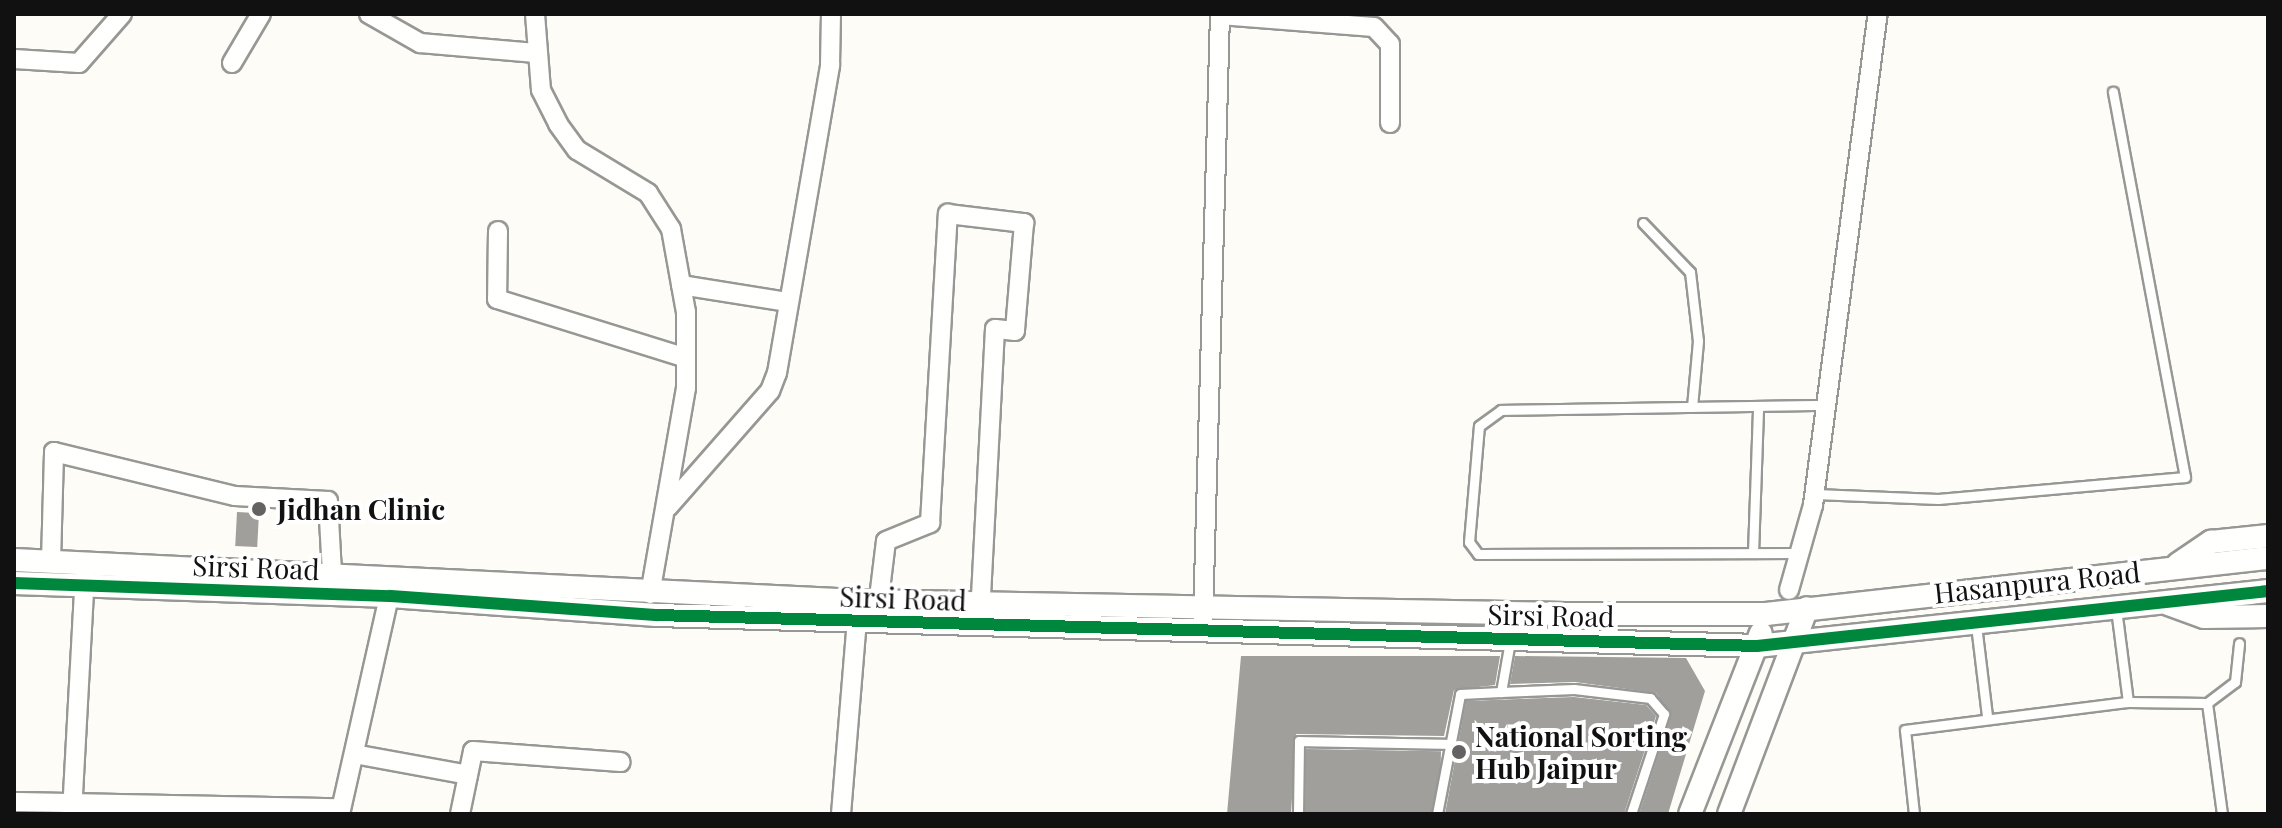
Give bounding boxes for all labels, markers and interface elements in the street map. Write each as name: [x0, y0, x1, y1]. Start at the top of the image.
place label: Jidhan Clinic: [277, 492, 445, 526]
marker: Jidhan Clinic: [248, 498, 270, 520]
street label: Sirsi Road: [192, 548, 320, 586]
street label: Hasanpura Road: [1932, 554, 2142, 610]
street label: Sirsi Road: [839, 579, 967, 617]
street label: Sirsi Road: [1487, 597, 1615, 633]
place label: National Sorting Hub Jaipur: [1475, 719, 1687, 785]
marker: National Sorting Hub Jaipur: [1450, 743, 1468, 761]

